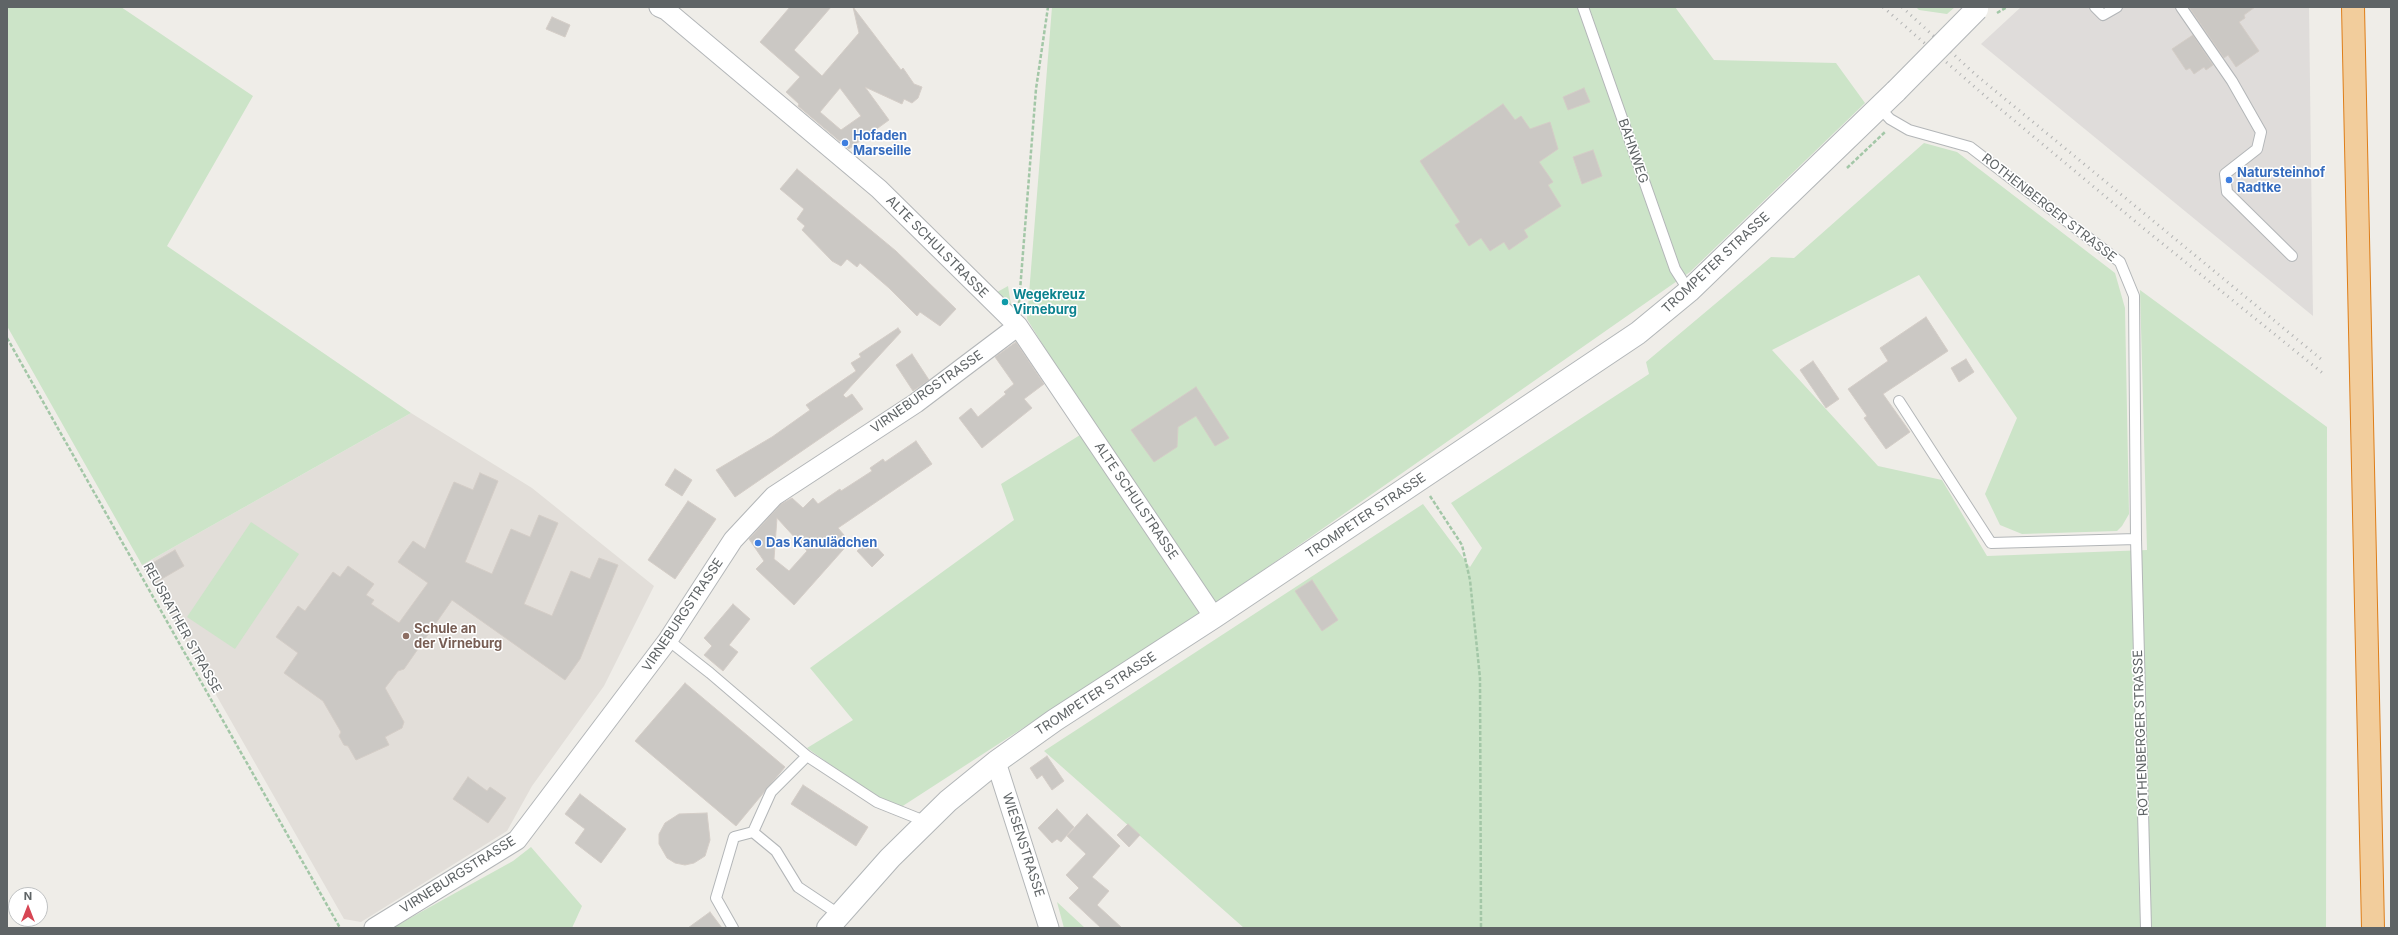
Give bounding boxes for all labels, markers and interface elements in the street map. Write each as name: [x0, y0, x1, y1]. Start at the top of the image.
street label: BAHNWEG: [1615, 117, 1651, 185]
place label: Hofaden Marseille: [853, 128, 911, 159]
marker: Hofaden Marseille: [840, 138, 850, 148]
street label: ROTHENBERGER STRASSE: [1979, 151, 2119, 265]
place label: Natursteinhof Radtke: [2237, 165, 2325, 196]
marker: Natursteinhof Radtke: [2224, 175, 2234, 185]
street label: ALTE SCHULSTRASSE: [883, 193, 991, 301]
street label: TROMPETER STRASSE: [1659, 209, 1773, 317]
place label: Wegekreuz Virneburg: [1013, 287, 1085, 318]
marker: Wegekreuz Virneburg: [1000, 297, 1010, 307]
street label: VIRNEBURGSTRASSE: [868, 347, 986, 437]
street label: ALTE SCHULSTRASSE: [1091, 439, 1181, 563]
street label: TROMPETER STRASSE: [1303, 470, 1429, 562]
place label: Das Kanulädchen: [766, 535, 877, 551]
marker: Das Kanulädchen: [753, 538, 763, 548]
street label: VIRNEBURGSTRASSE: [639, 555, 727, 675]
street label: REUSRATHER STRASSE: [140, 560, 224, 696]
place label: Schule an der Virneburg: [414, 621, 502, 652]
marker: Schule an der Virneburg: [401, 631, 411, 641]
street label: TROMPETER STRASSE: [1032, 649, 1160, 739]
street label: ROTHENBERGER STRASSE: [2130, 650, 2152, 816]
street label: WIESENSTRASSE: [999, 791, 1047, 899]
street label: VIRNEBURGSTRASSE: [397, 833, 519, 917]
north arrow: [8, 887, 48, 927]
text: N: [24, 889, 32, 903]

